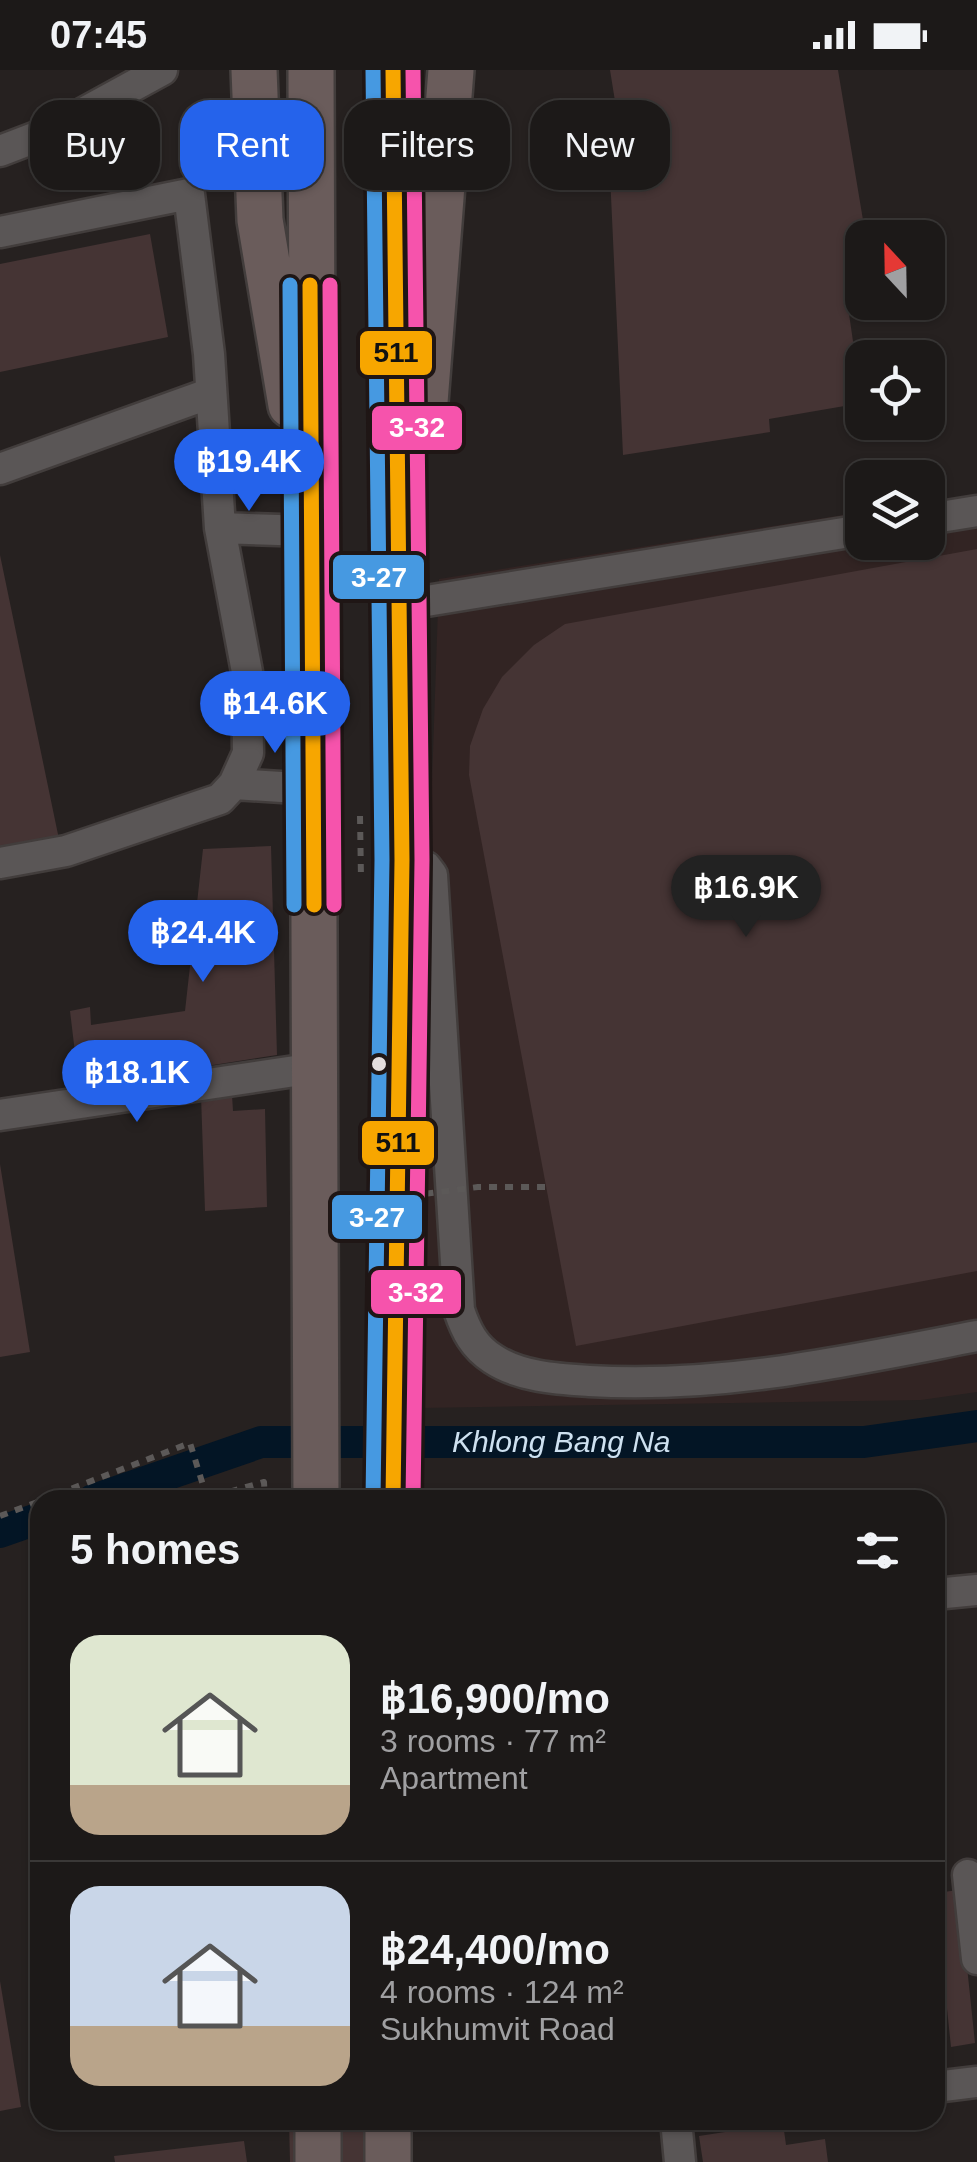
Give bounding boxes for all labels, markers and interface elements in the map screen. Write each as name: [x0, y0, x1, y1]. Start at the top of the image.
text: 07:45: [50, 14, 147, 56]
chip: Buy: [30, 100, 160, 190]
chip: Rent: [180, 100, 324, 190]
chip: Filters: [344, 100, 510, 190]
chip: New: [530, 100, 670, 190]
north arrow: [845, 220, 945, 320]
map controls: [845, 220, 945, 560]
line badge: 511: [358, 329, 434, 377]
text: 511: [373, 337, 419, 368]
button: locate: [845, 340, 945, 440]
line badge: 3-32: [370, 404, 464, 452]
text: 3-32: [389, 412, 445, 443]
pin: ฿19.4K: [168, 429, 330, 514]
text: ฿19.4K: [196, 443, 302, 479]
button: layers: [845, 460, 945, 560]
line badge: 3-27: [331, 553, 426, 601]
text: 3-27: [351, 562, 407, 593]
pin: ฿14.6K: [194, 671, 356, 756]
text: ฿14.6K: [222, 685, 328, 721]
pin: ฿16.9K: [665, 855, 827, 940]
text: ฿16.9K: [693, 869, 799, 905]
pin: ฿24.4K: [122, 900, 284, 985]
text: ฿24.4K: [150, 914, 256, 950]
pin: ฿18.1K: [56, 1040, 218, 1125]
text: ฿18.1K: [84, 1054, 190, 1090]
unlabelled marker: [369, 1054, 389, 1074]
line badge: 511: [360, 1119, 436, 1167]
text: 511: [375, 1127, 421, 1158]
line badge: 3-27: [330, 1193, 424, 1241]
text: 3-27: [349, 1202, 405, 1233]
line badge: 3-32: [369, 1268, 463, 1316]
text: 3-32: [388, 1277, 444, 1308]
water label: Khlong Bang Na: [452, 1425, 671, 1458]
icon: filters: [850, 1523, 905, 1578]
text: 5 homes: [70, 1526, 240, 1573]
icon: home: [150, 1675, 270, 1795]
text: ฿16,900/mo: [380, 1675, 610, 1722]
text: 3 rooms · 77 m²: [380, 1723, 606, 1759]
text: Apartment: [380, 1760, 528, 1796]
icon: home: [150, 1926, 270, 2046]
text: ฿24,400/mo: [380, 1926, 610, 1973]
text: 4 rooms · 124 m²: [380, 1974, 624, 2010]
text: Sukhumvit Road: [380, 2011, 615, 2047]

